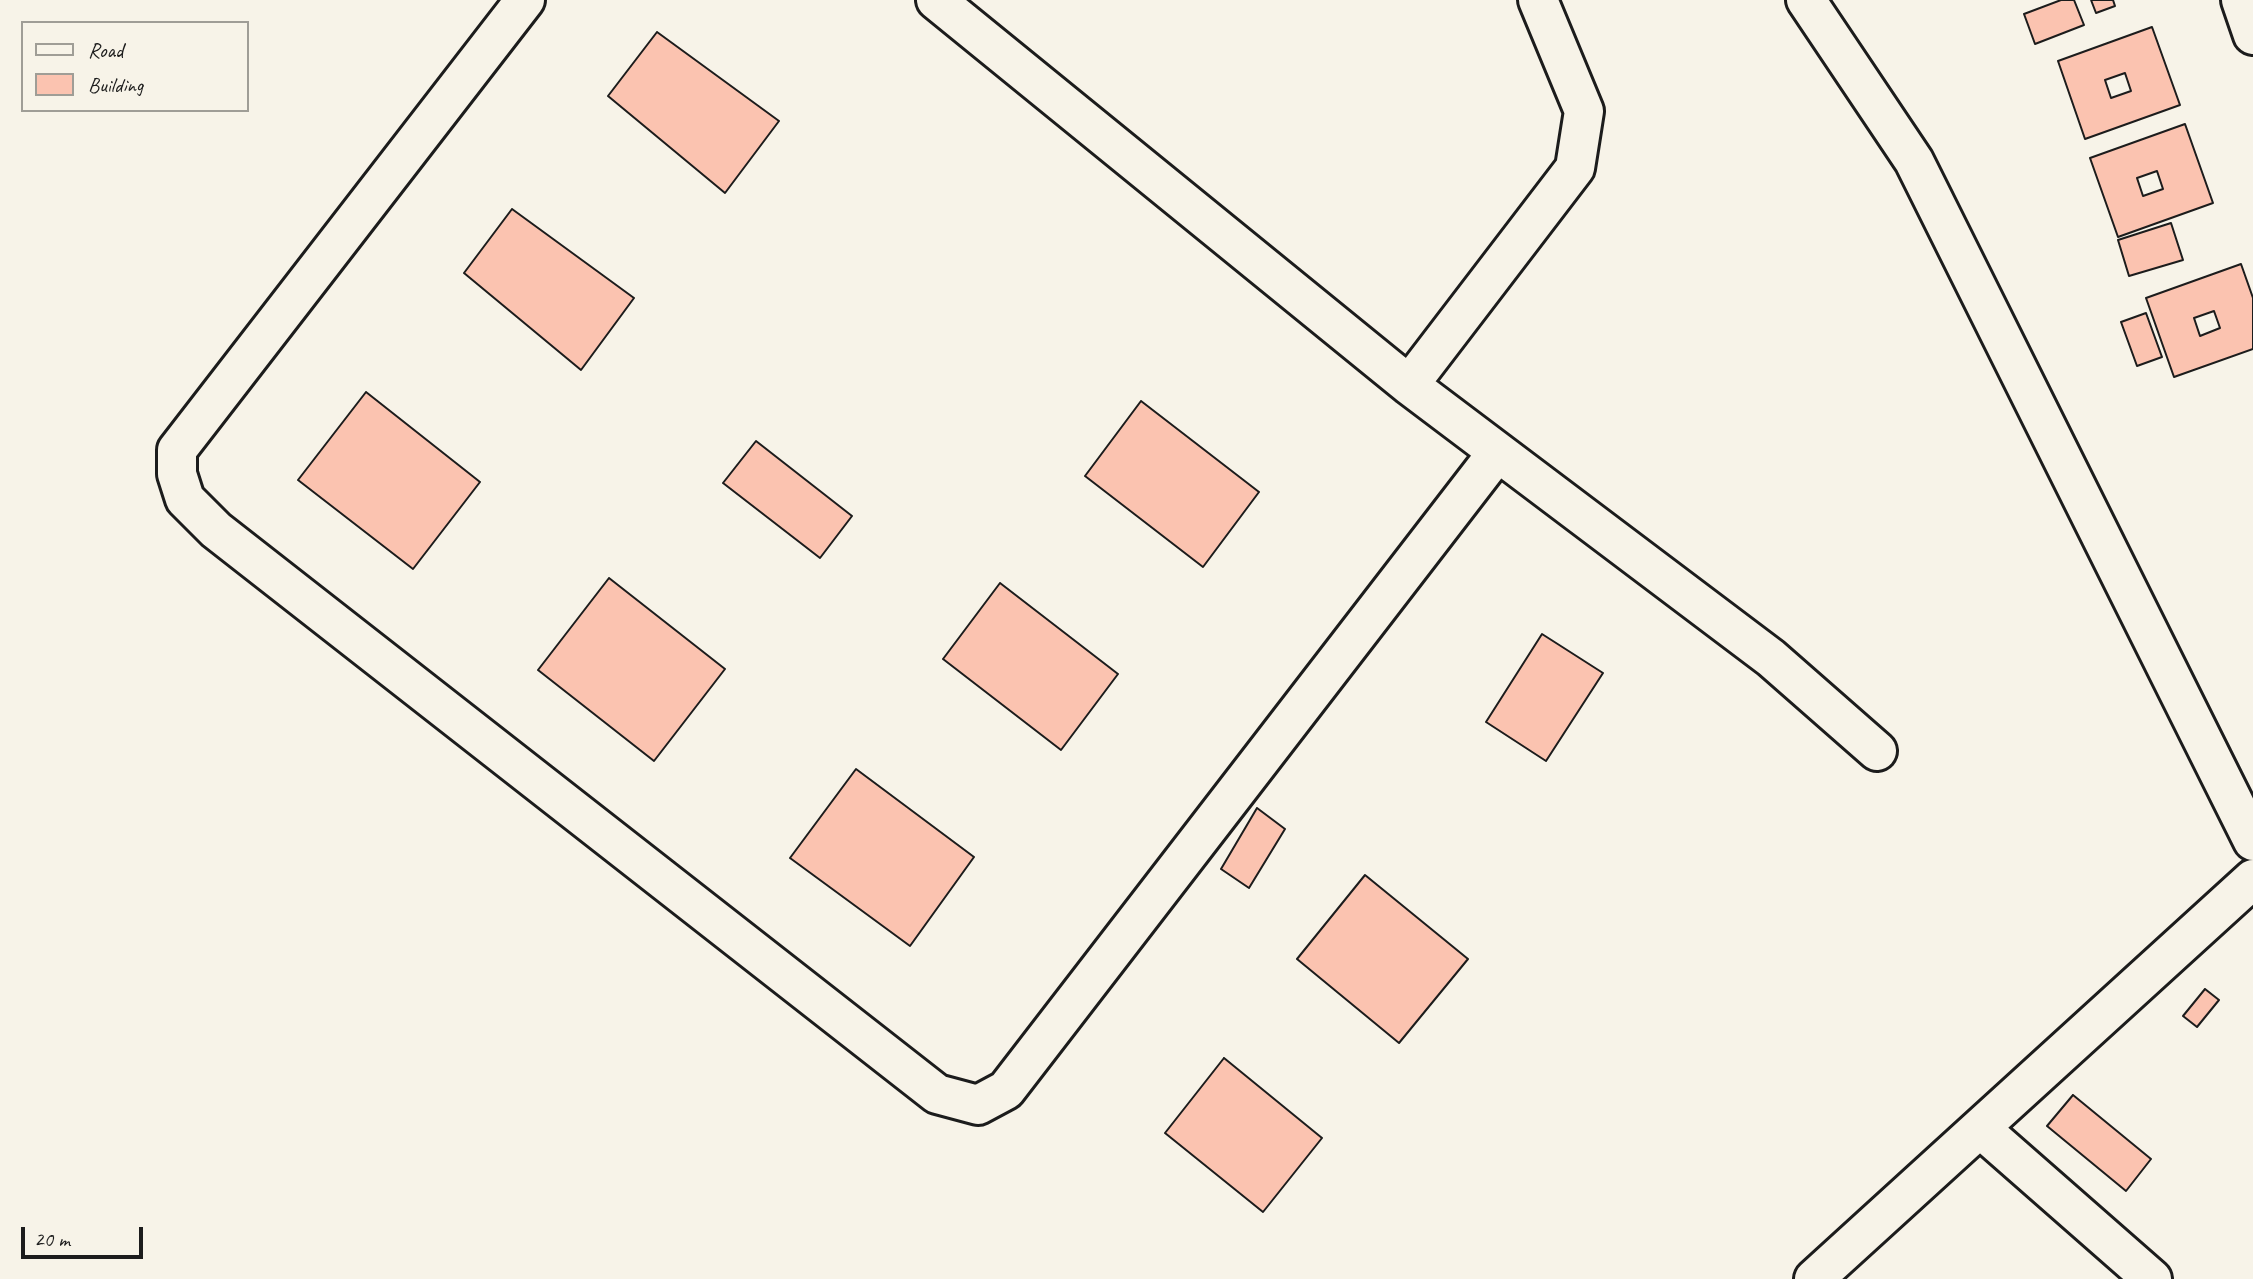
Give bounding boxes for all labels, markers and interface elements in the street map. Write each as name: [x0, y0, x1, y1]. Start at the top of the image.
legend: [21, 21, 248, 112]
text: Road: [88, 37, 123, 63]
text: Building: [88, 72, 143, 98]
scale bar: [24, 1212, 147, 1256]
text: 20 m: [34, 1226, 70, 1252]

